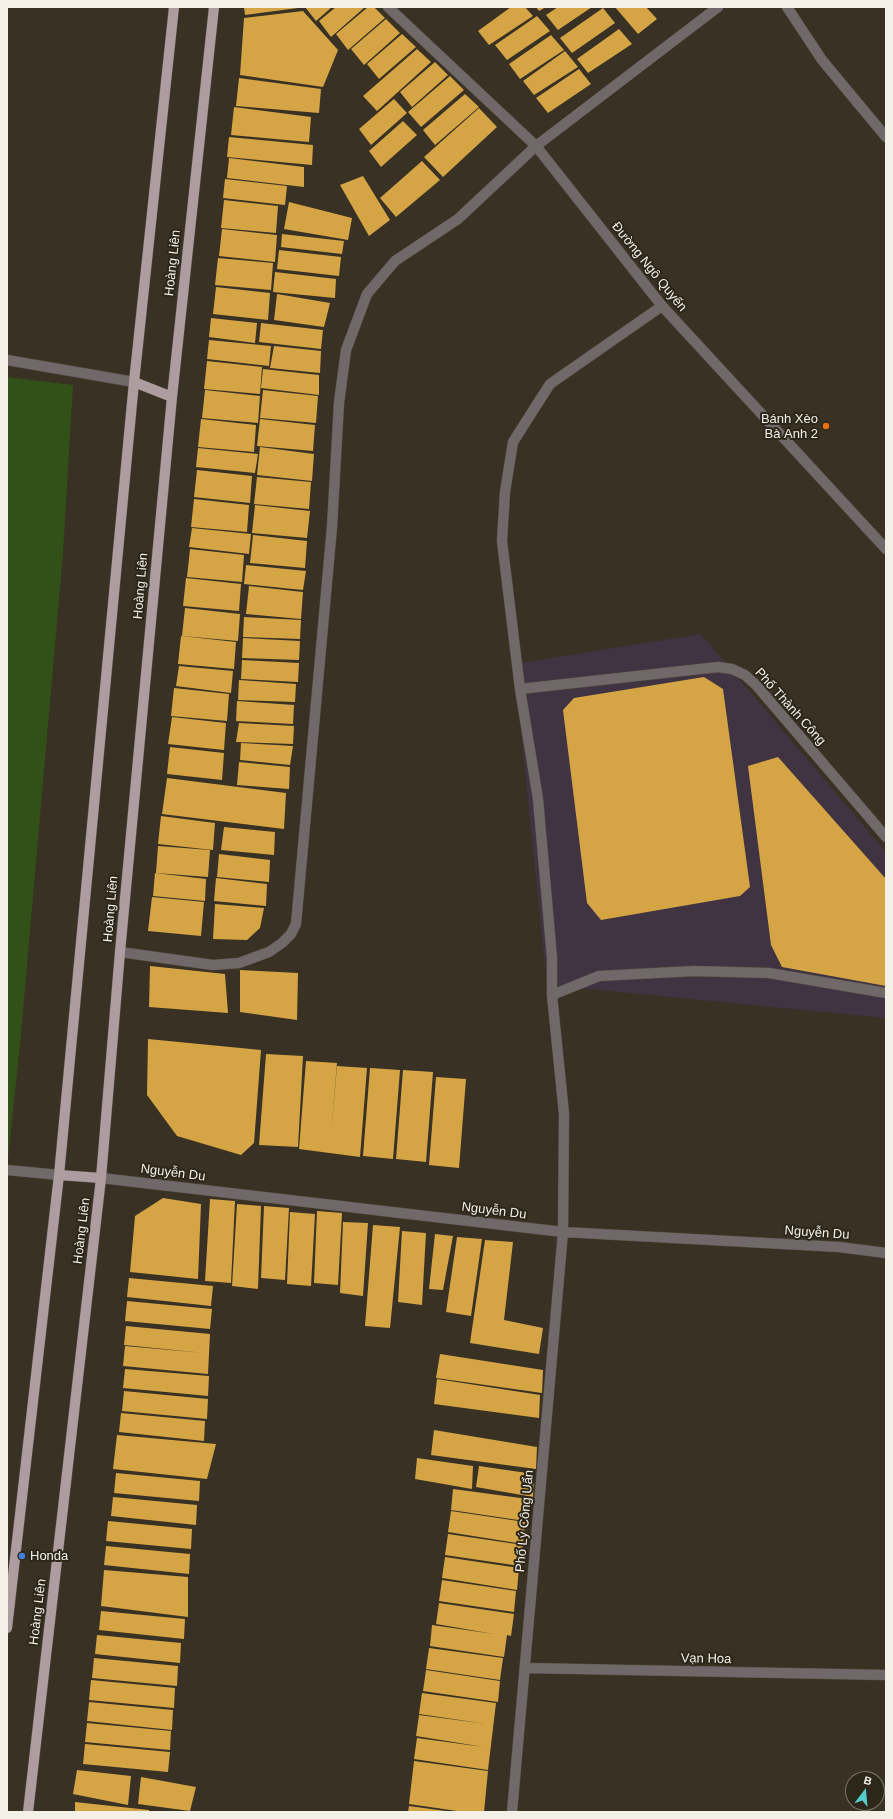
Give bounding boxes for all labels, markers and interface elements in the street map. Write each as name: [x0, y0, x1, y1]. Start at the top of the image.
street label: Đường Ngô Quyến: [608, 219, 690, 315]
street label: Hoàng Liên: [162, 229, 184, 297]
place label: Bánh Xèo Bà Anh 2: [761, 411, 818, 442]
marker: Bánh Xèo Bà Anh 2: [821, 421, 831, 431]
street label: Hoàng Liên: [130, 552, 152, 620]
street label: Phố Thành Công: [751, 665, 829, 749]
street label: Hoàng Liên: [100, 875, 122, 943]
street label: Nguyễn Du: [140, 1161, 206, 1185]
street label: Hoàng Liên: [70, 1197, 94, 1265]
street label: Nguyễn Du: [461, 1199, 527, 1223]
street label: Nguyễn Du: [784, 1223, 850, 1243]
street label: Phố Lý Công Uẩn: [513, 1469, 537, 1573]
place label: Honda: [30, 1548, 68, 1564]
marker: Honda: [17, 1551, 27, 1561]
street label: Hoàng Liên: [26, 1578, 50, 1646]
street label: Vạn Hoa: [681, 1651, 731, 1667]
north arrow: [845, 1771, 885, 1811]
text: B: [863, 1774, 874, 1787]

